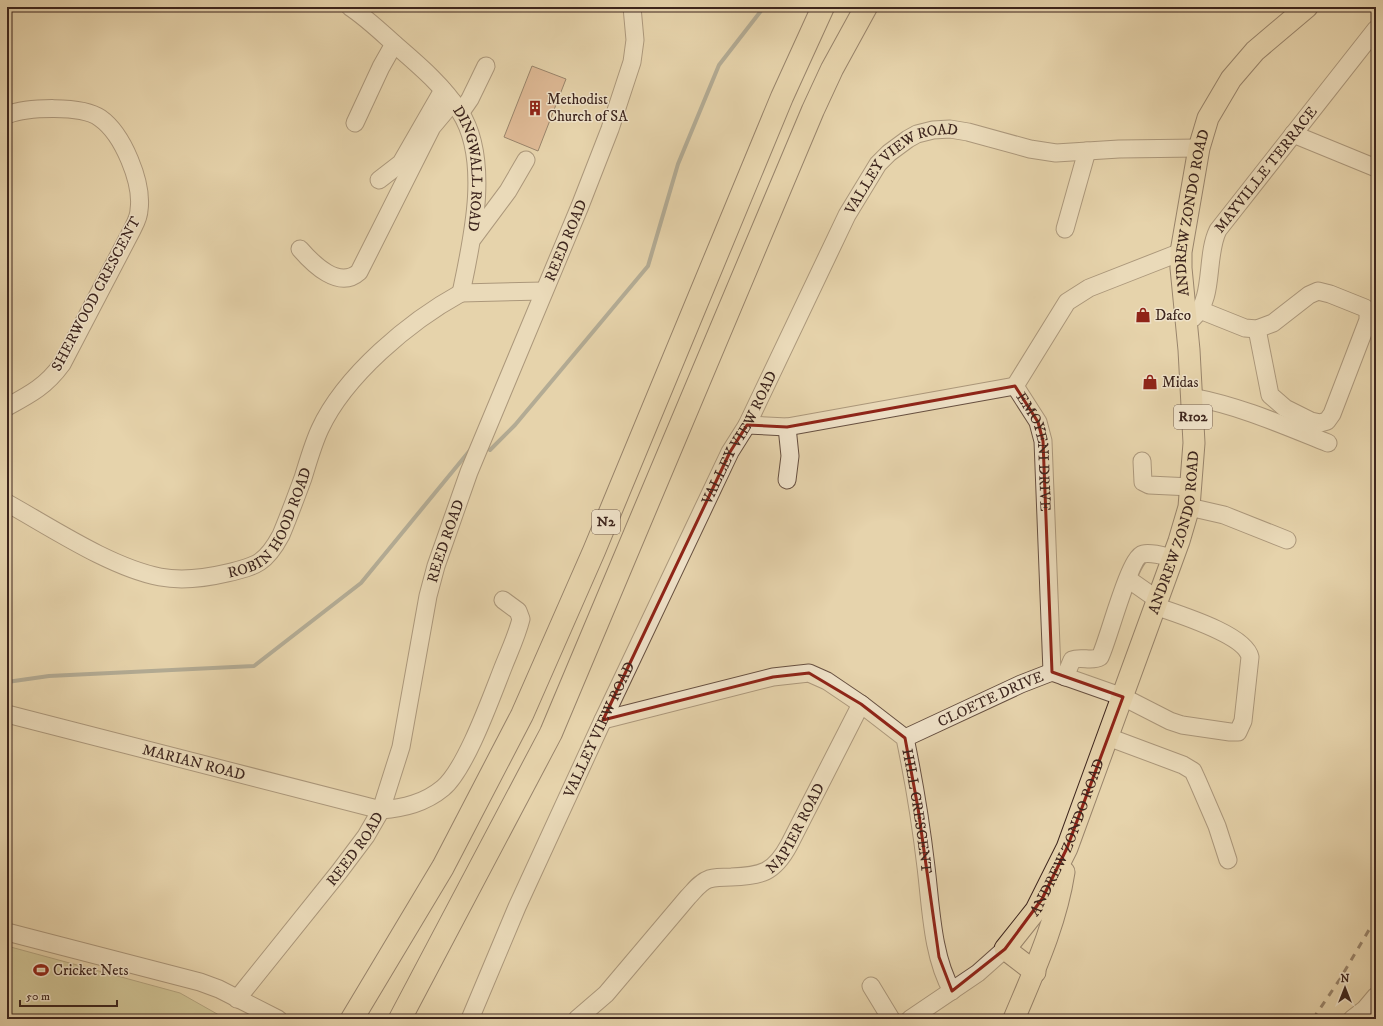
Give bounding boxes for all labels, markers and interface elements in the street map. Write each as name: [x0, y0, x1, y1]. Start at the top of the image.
place label: Methodist Church of SA: [547, 90, 628, 126]
building icon: Methodist Church of SA: [526, 99, 544, 117]
street label: DINGWALL ROAD: [449, 102, 486, 233]
street label: MAYVILLE TERRACE: [1210, 102, 1321, 237]
street label: VALLEY VIEW ROAD: [840, 119, 959, 218]
street label: ANDREW ZONDO ROAD: [1171, 127, 1214, 297]
street label: REED ROAD: [540, 197, 591, 284]
street label: SHERWOOD CRESCENT: [47, 213, 145, 375]
shop icon: Dafco: [1134, 306, 1152, 324]
place label: Dafco: [1155, 306, 1191, 325]
street label: VALLEY VIEW ROAD: [697, 368, 781, 508]
shop icon: Midas: [1141, 373, 1159, 391]
place label: Midas: [1162, 373, 1198, 392]
street label: EMOYENI DRIVE: [1012, 389, 1055, 512]
road number: R102: [1174, 405, 1212, 429]
street label: ANDREW ZONDO ROAD: [1144, 450, 1203, 617]
street label: ROBIN HOOD ROAD: [225, 465, 315, 582]
street label: REED ROAD: [422, 497, 468, 585]
road number: N2: [592, 510, 620, 534]
street label: VALLEY VIEW ROAD: [559, 658, 639, 801]
street label: CLOETE DRIVE: [934, 667, 1046, 731]
street label: MARIAN ROAD: [140, 740, 247, 784]
street label: HILL CRESCENT: [898, 747, 936, 875]
street label: ANDREW ZONDO ROAD: [1025, 756, 1108, 920]
street label: NAPIER ROAD: [762, 780, 829, 878]
street label: REED ROAD: [322, 808, 387, 890]
sports icon: Cricket Nets: [32, 961, 50, 979]
place label: Cricket Nets: [53, 961, 128, 980]
north arrow: [1325, 968, 1365, 1008]
text: N: [1340, 972, 1350, 986]
scale bar: [20, 982, 117, 1008]
text: 50 m: [26, 989, 50, 1004]

